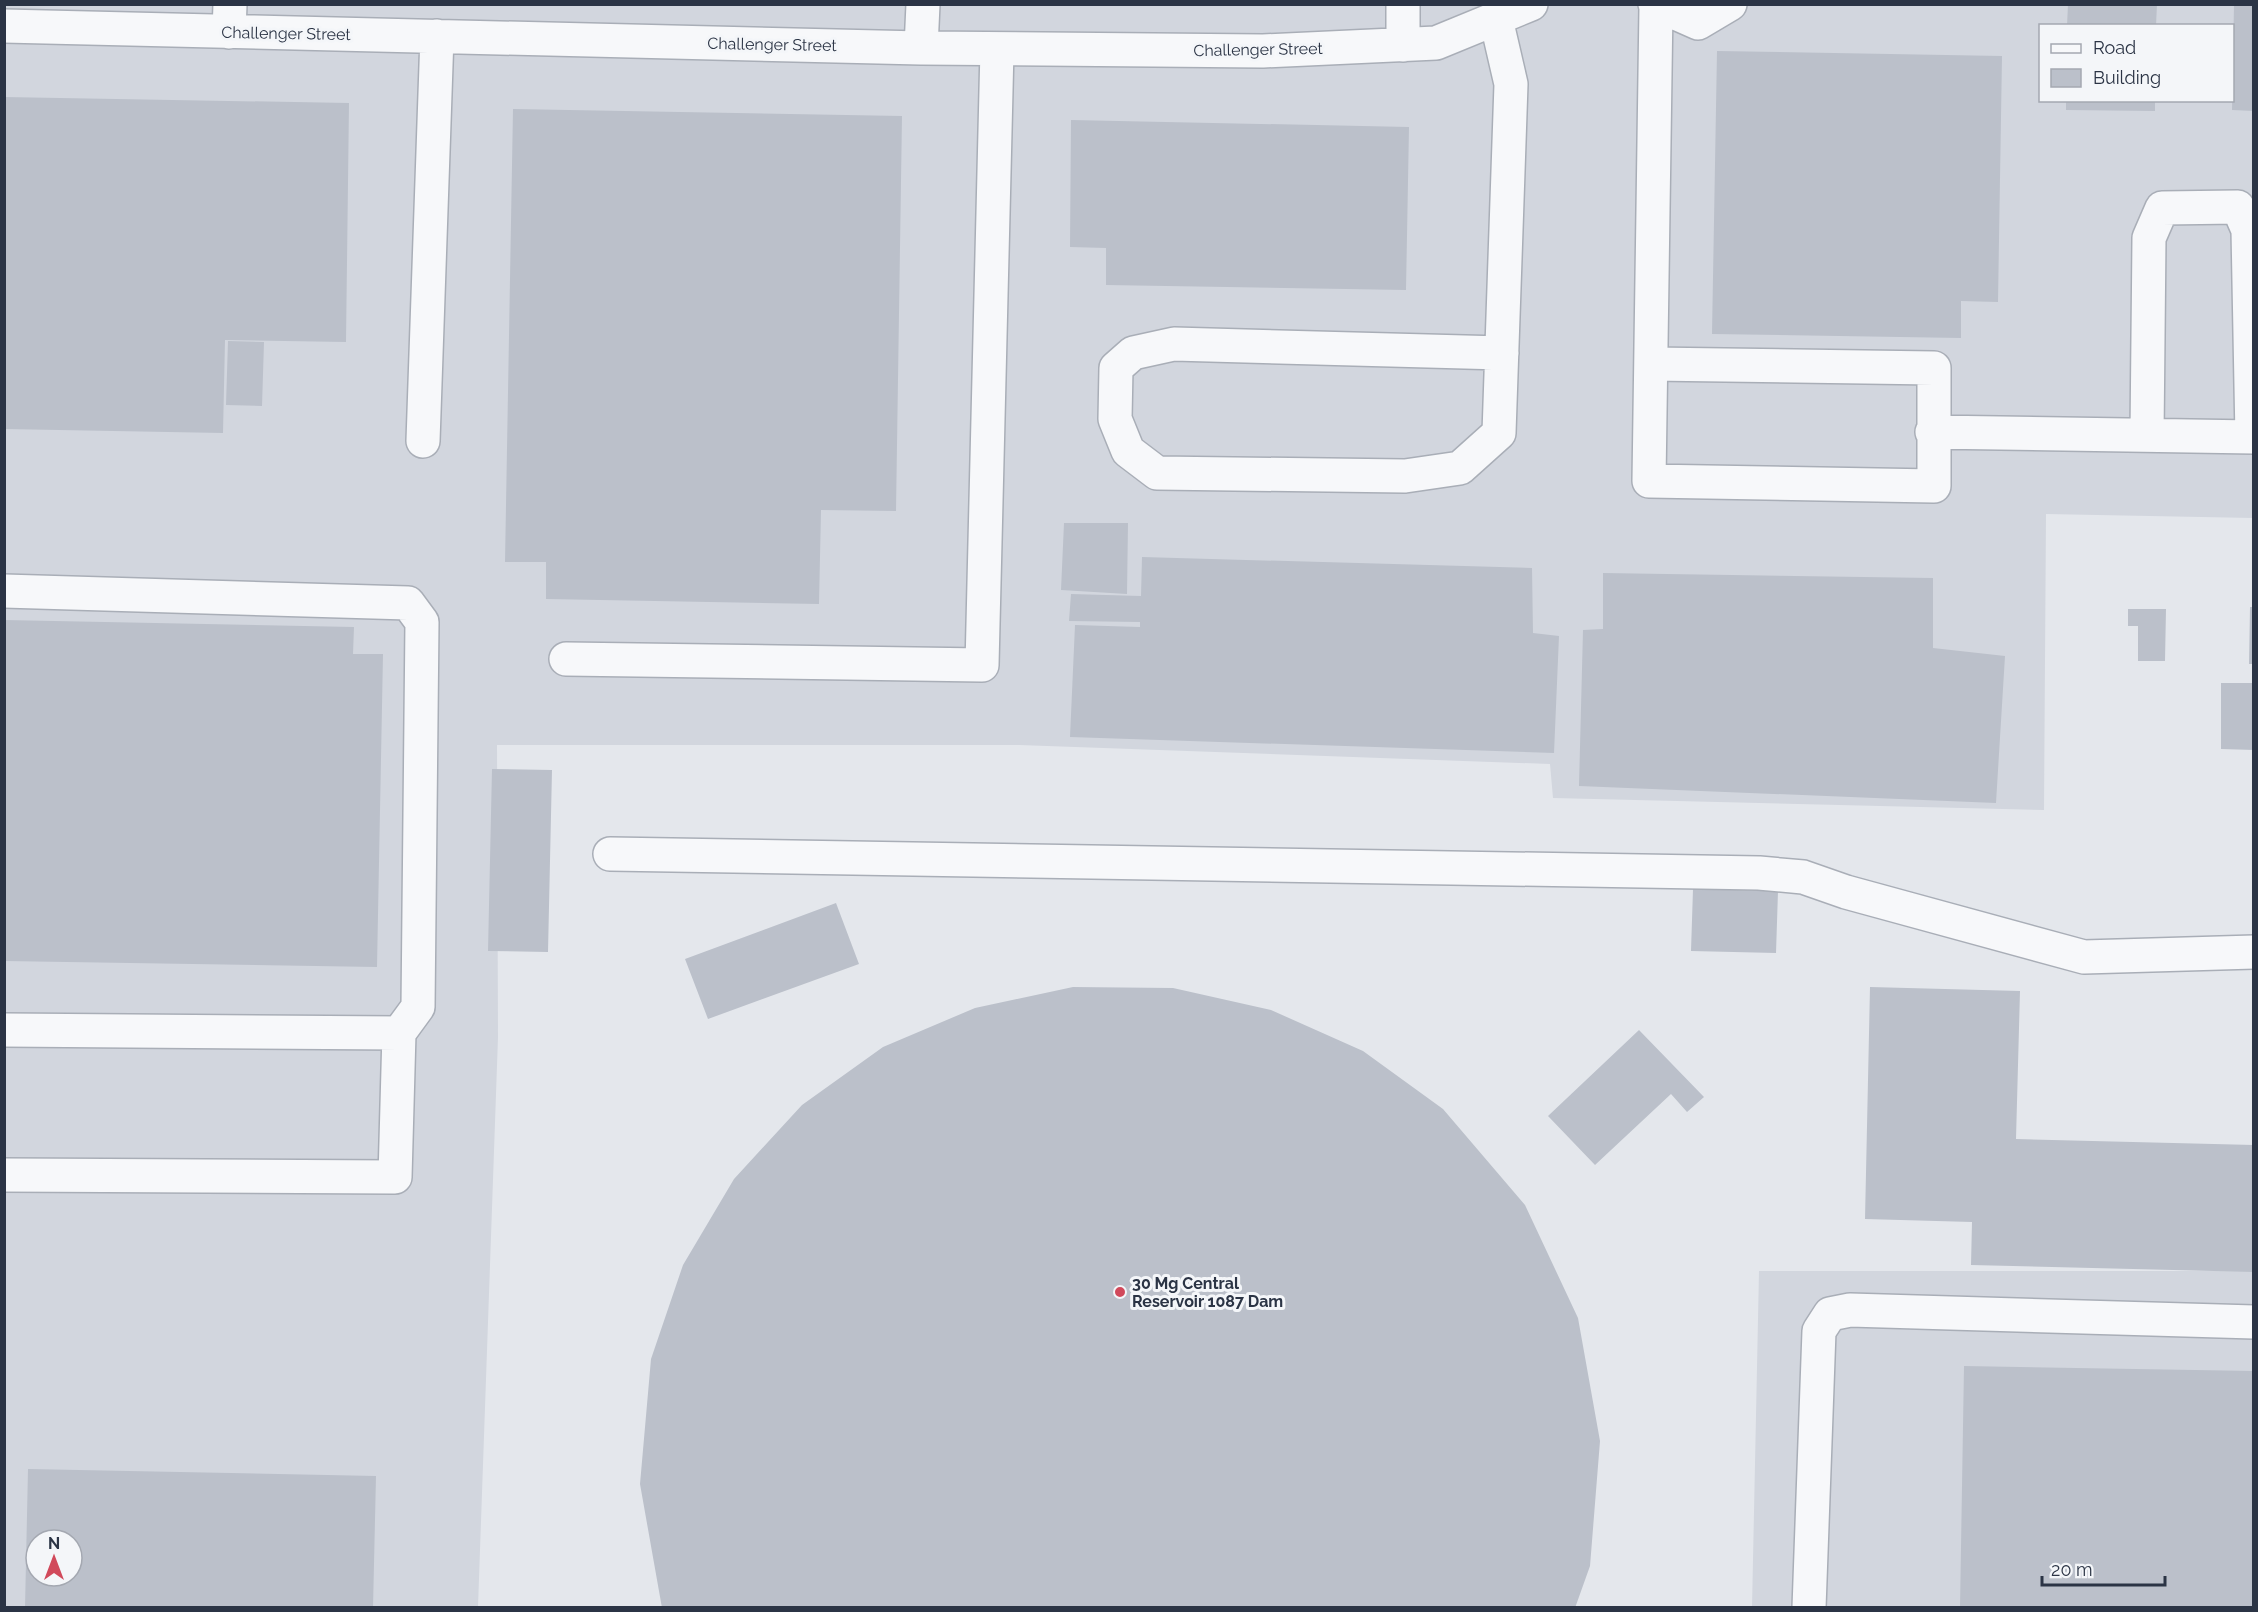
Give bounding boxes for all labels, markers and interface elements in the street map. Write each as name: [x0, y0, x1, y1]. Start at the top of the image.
street label: Challenger Street: [221, 23, 351, 44]
legend: [2039, 24, 2234, 102]
street label: Challenger Street: [707, 34, 837, 55]
text: Road: [2093, 37, 2136, 58]
street label: Challenger Street: [1193, 39, 1324, 60]
text: Building: [2093, 67, 2161, 88]
place label: 30 Mg Central Reservoir 1087 Dam: [1132, 1274, 1283, 1311]
marker: 30 Mg Central Reservoir 1087 Dam: [1113, 1285, 1127, 1299]
north arrow: [24, 1528, 84, 1588]
text: N: [48, 1534, 60, 1553]
scale bar: [2042, 1549, 2165, 1587]
text: 20 m: [2051, 1559, 2093, 1580]

